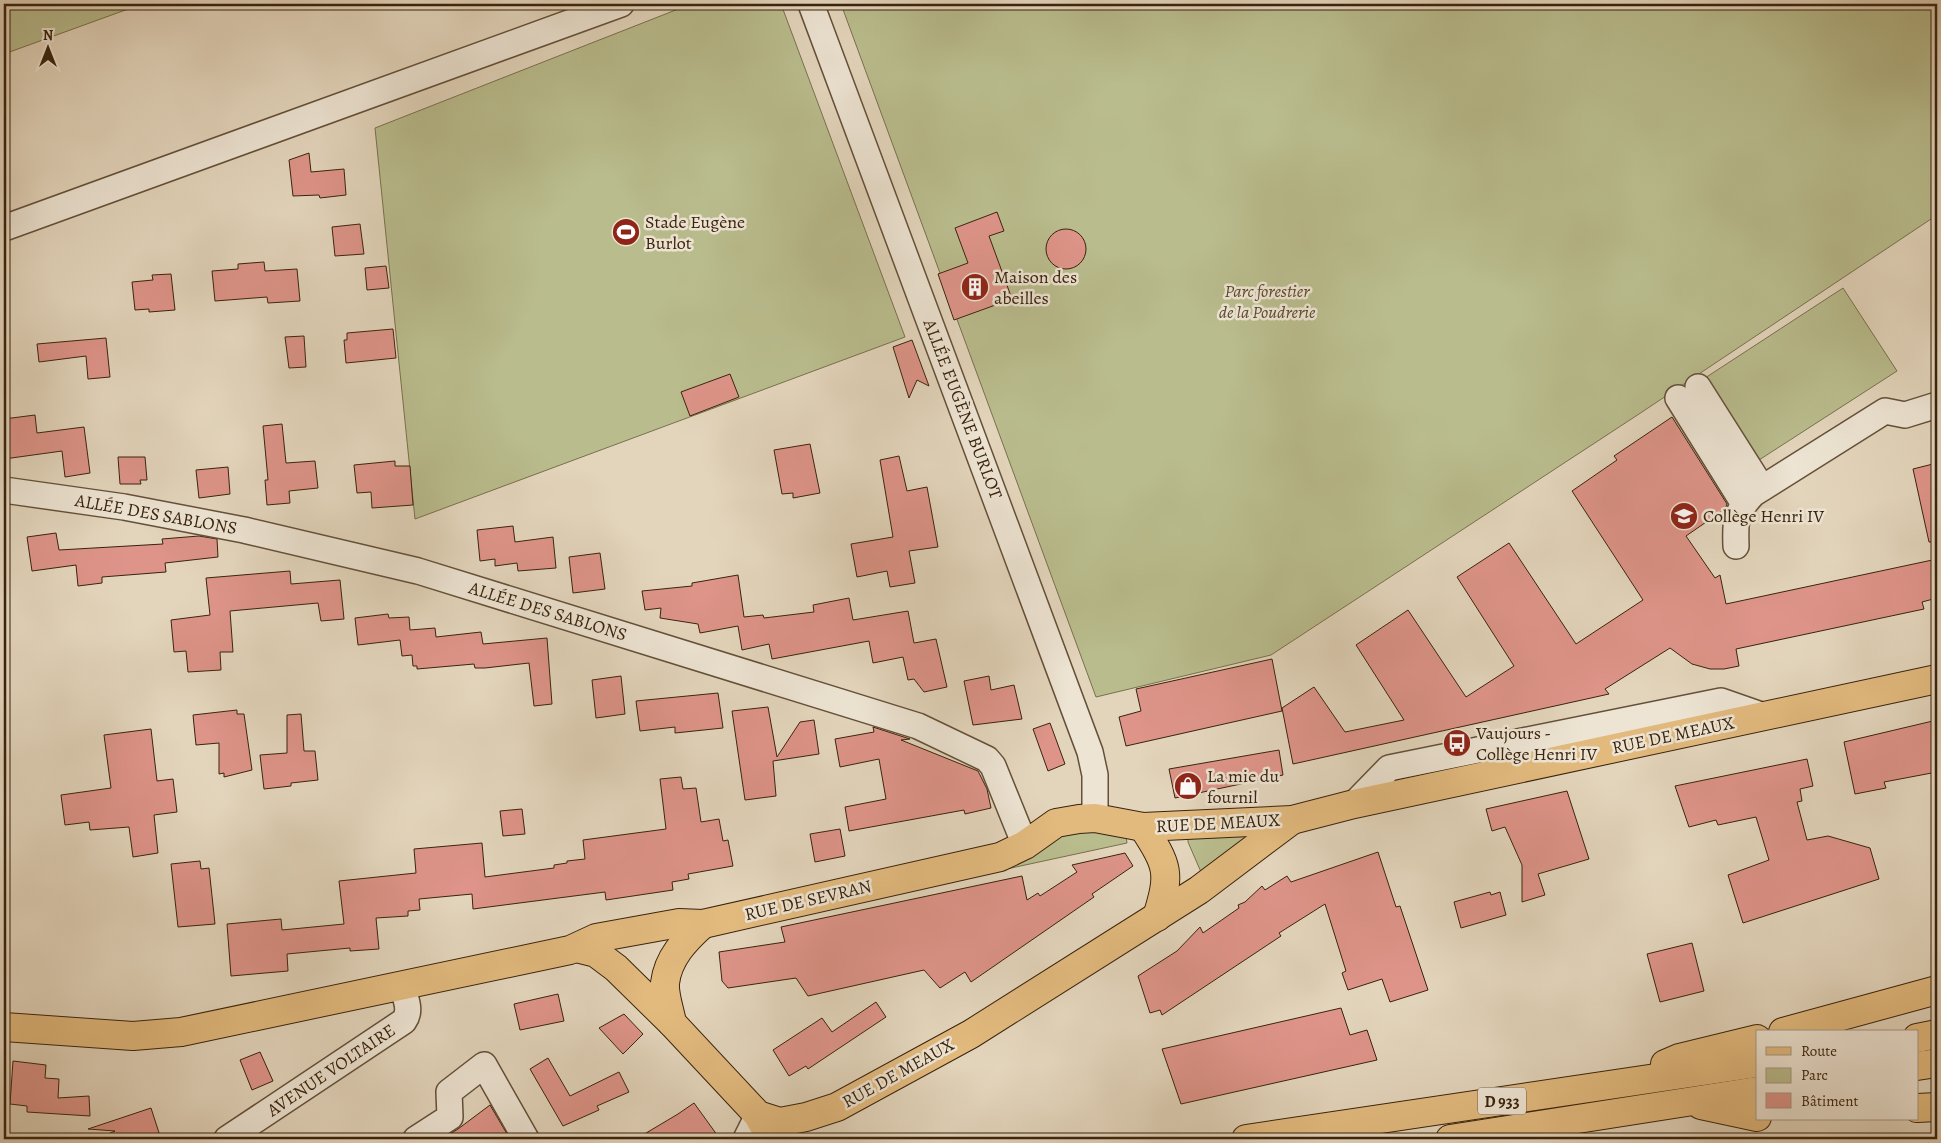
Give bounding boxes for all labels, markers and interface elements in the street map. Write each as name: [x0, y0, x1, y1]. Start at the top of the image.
north arrow: [22, 22, 72, 72]
text: N: [43, 26, 53, 45]
place label: Stade Eugène Burlot: [645, 210, 745, 255]
sports icon: Stade Eugène Burlot: [611, 217, 641, 247]
place label: Maison des abeilles: [994, 265, 1077, 310]
building icon: Maison des abeilles: [960, 272, 990, 302]
park label: Parc forestier de la Poudrerie: [1219, 279, 1316, 324]
street label: ALLÉE EUGÈNE BURLOT: [917, 315, 1008, 503]
street label: ALLÉE DES SABLONS: [72, 488, 239, 540]
school or university icon: Collège Henri IV: [1669, 501, 1699, 531]
place label: Collège Henri IV: [1703, 504, 1824, 528]
street label: ALLÉE DES SABLONS: [465, 575, 630, 646]
street label: RUE DE MEAUX: [1610, 710, 1736, 760]
place label: Vaujours - Collège Henri IV: [1475, 721, 1597, 766]
bus stop icon: Vaujours - Collège Henri IV: [1442, 728, 1472, 758]
place label: La mie du fournil: [1207, 764, 1279, 809]
shop icon: La mie du fournil: [1173, 771, 1203, 801]
street label: RUE DE MEAUX: [1155, 808, 1281, 838]
street label: RUE DE SEVRAN: [742, 874, 874, 926]
street label: AVENUE VOLTAIRE: [261, 1018, 400, 1122]
legend: [1756, 1030, 1918, 1120]
street label: RUE DE MEAUX: [838, 1032, 958, 1114]
text: Route: [1801, 1041, 1837, 1061]
text: Parc: [1801, 1065, 1828, 1085]
road number: D 933: [1478, 1088, 1526, 1114]
text: Bâtiment: [1801, 1091, 1859, 1111]

